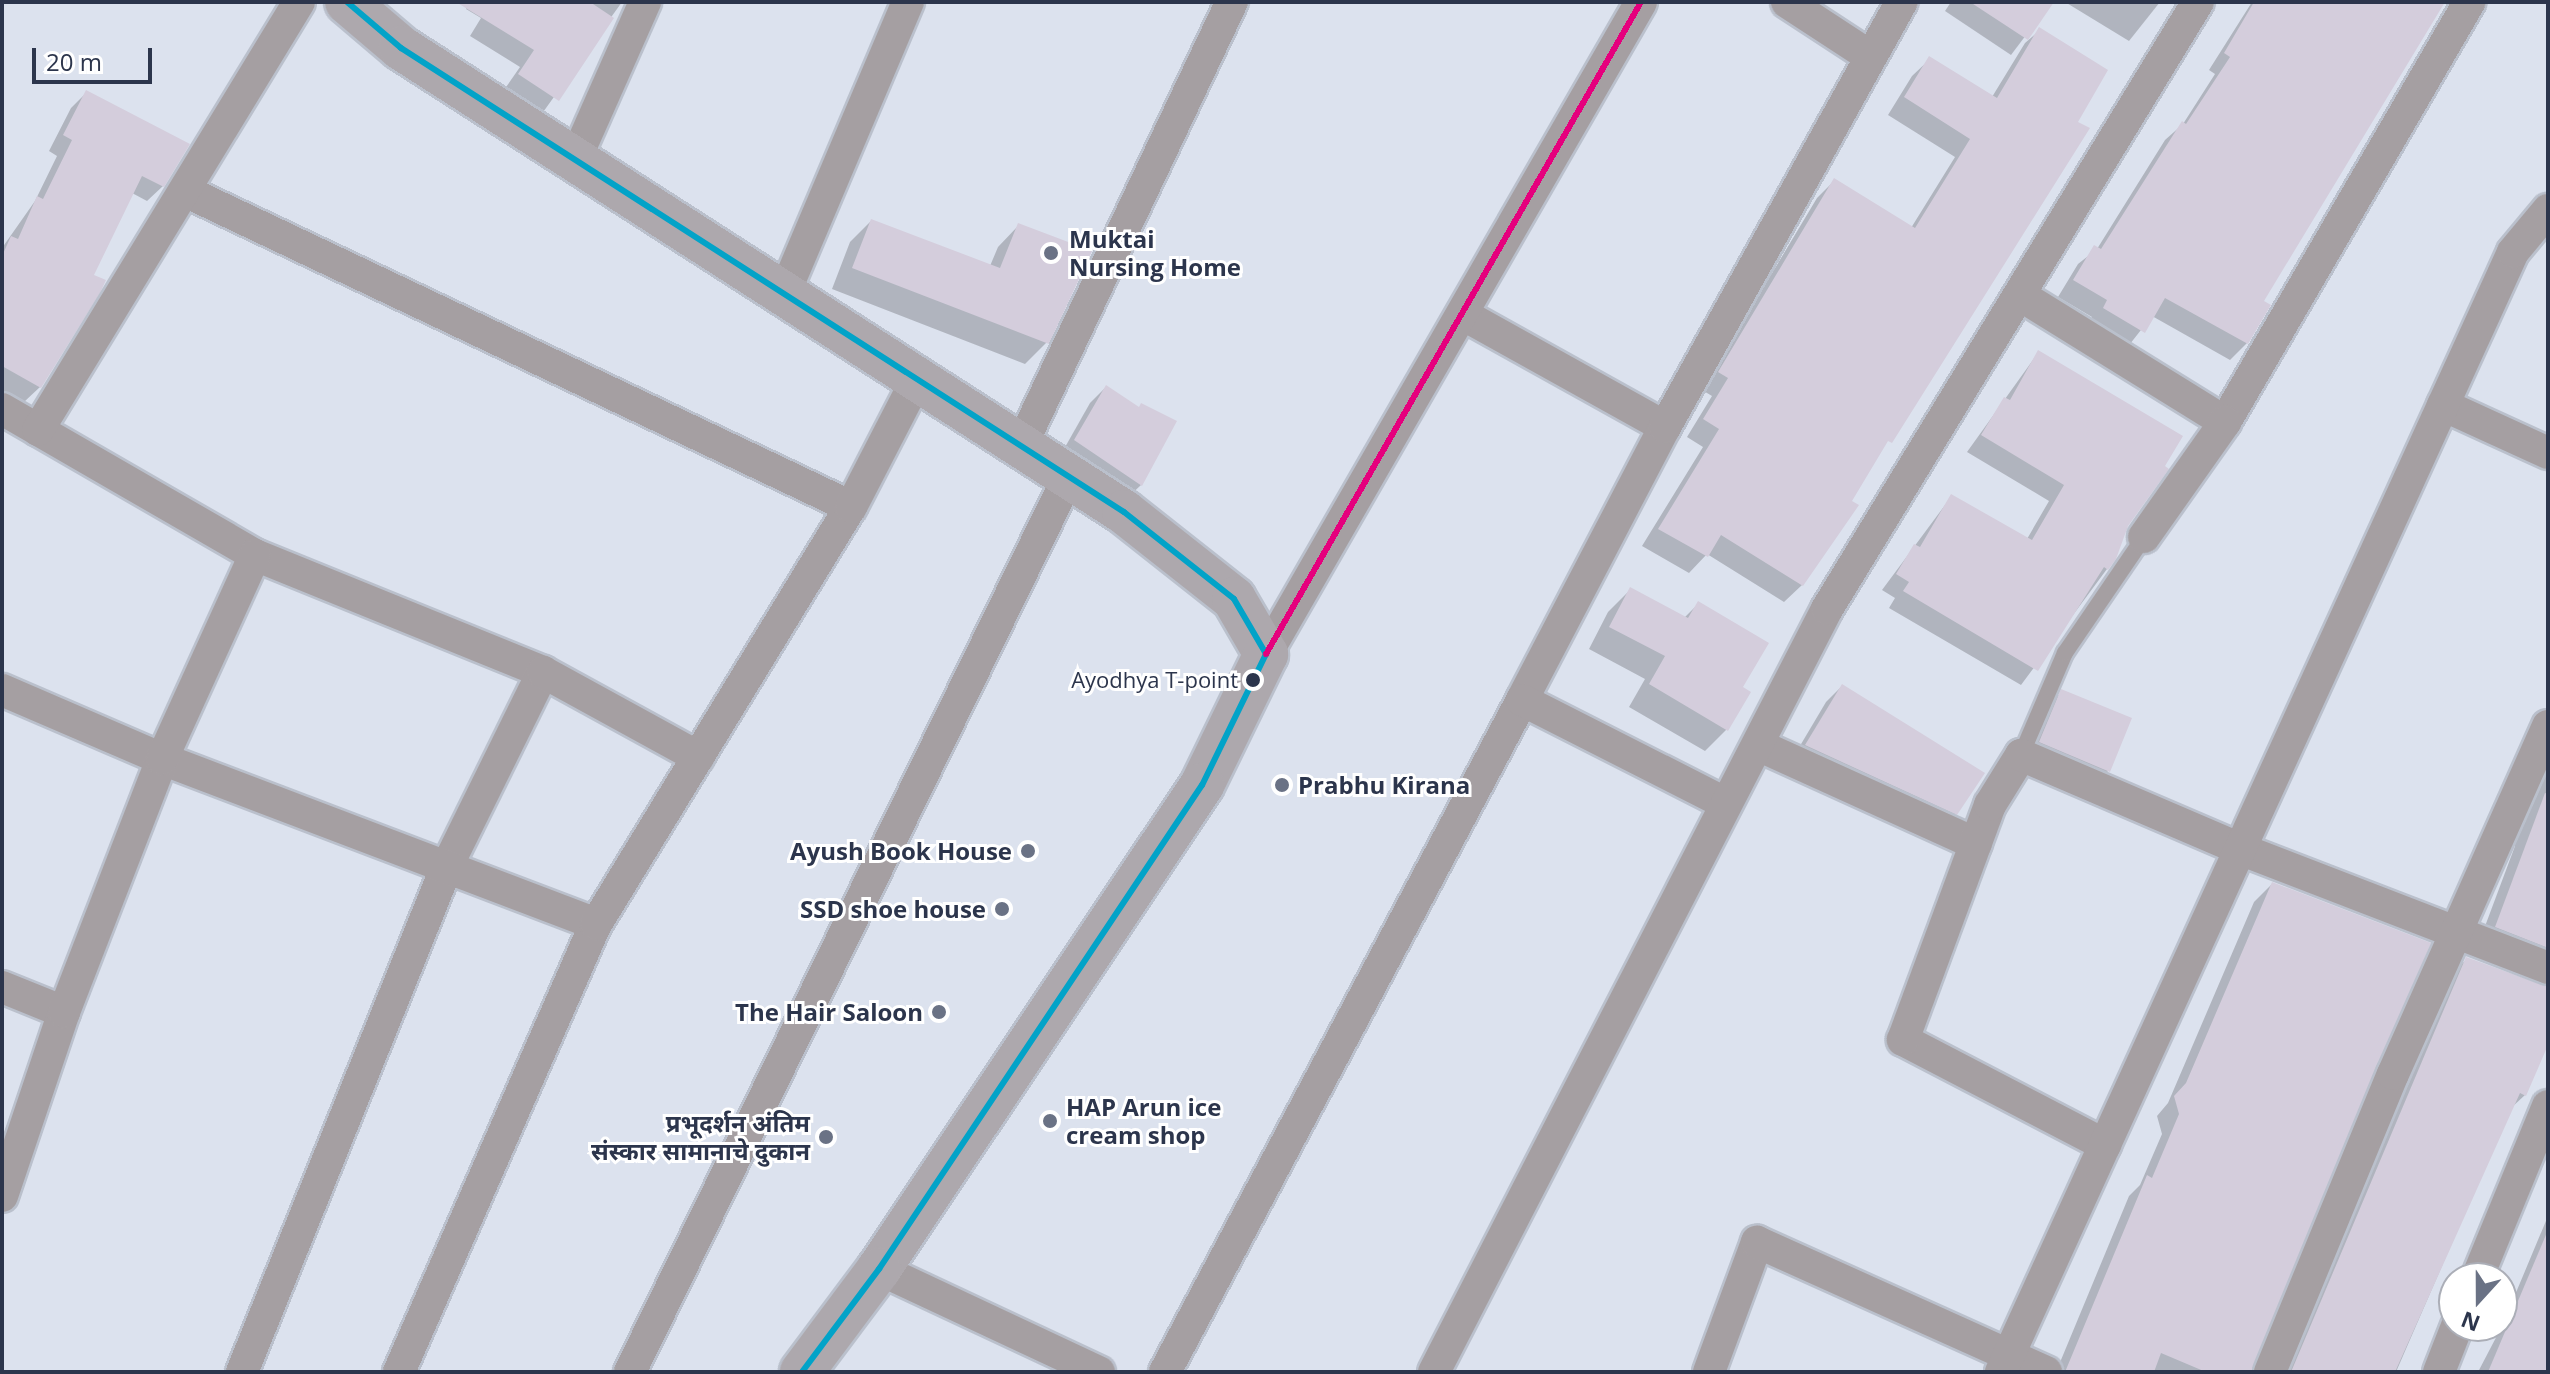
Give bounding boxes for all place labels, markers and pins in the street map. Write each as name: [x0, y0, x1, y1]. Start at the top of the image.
place label: Muktai Nursing Home: [1069, 225, 1241, 281]
marker: Muktai Nursing Home: [1040, 242, 1062, 264]
place label: Ayodhya T-point: [1071, 667, 1238, 693]
marker: Ayodhya T-point: [1245, 672, 1261, 688]
place label: Prabhu Kirana: [1298, 771, 1470, 799]
marker: Prabhu Kirana: [1273, 776, 1291, 794]
place label: Ayush Book House: [790, 837, 1012, 865]
marker: Ayush Book House: [1019, 842, 1037, 860]
place label: SSD shoe house: [800, 895, 986, 923]
marker: SSD shoe house: [993, 900, 1011, 918]
place label: The Hair Saloon: [735, 998, 923, 1026]
marker: The Hair Saloon: [930, 1003, 948, 1021]
place label: HAP Arun ice cream shop: [1066, 1093, 1221, 1149]
place label: प्रभूदर्शन अंतिम संस्कार सामानाचे दुकान: [591, 1109, 810, 1165]
marker: HAP Arun ice cream shop: [1041, 1112, 1059, 1130]
marker: प्रभूदर्शन अंतिम संस्कार सामानाचे दुकान: [817, 1128, 835, 1146]

